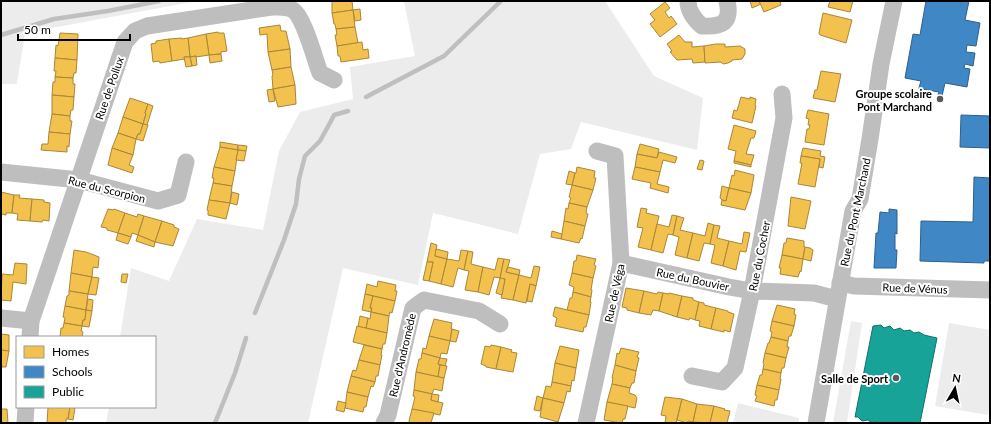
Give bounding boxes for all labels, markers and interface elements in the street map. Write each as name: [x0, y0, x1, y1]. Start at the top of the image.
scale bar: [18, 16, 130, 42]
text: 50 m: [24, 22, 51, 37]
street label: Rue de Pollux: [92, 54, 126, 121]
place label: Groupe scolaire Pont Marchand: [856, 87, 932, 113]
marker: Groupe scolaire Pont Marchand: [935, 94, 945, 104]
street label: Rue du Pont Marchand: [837, 157, 873, 267]
street label: Rue du Scorpion: [67, 173, 147, 205]
street label: Rue du Cocher: [746, 220, 772, 292]
street label: Rue de Véga: [601, 263, 627, 323]
street label: Rue du Bouvier: [655, 265, 731, 293]
street label: Rue de Vénus: [882, 280, 948, 296]
street label: Rue d'Andromède: [386, 312, 418, 398]
legend: [16, 336, 156, 408]
text: Homes: [52, 344, 89, 359]
text: Schools: [52, 364, 93, 379]
north arrow: [935, 368, 975, 408]
text: N: [951, 371, 962, 385]
place label: Salle de Sport: [821, 372, 889, 385]
marker: Salle de Sport: [891, 373, 901, 383]
text: Public: [52, 384, 84, 399]

